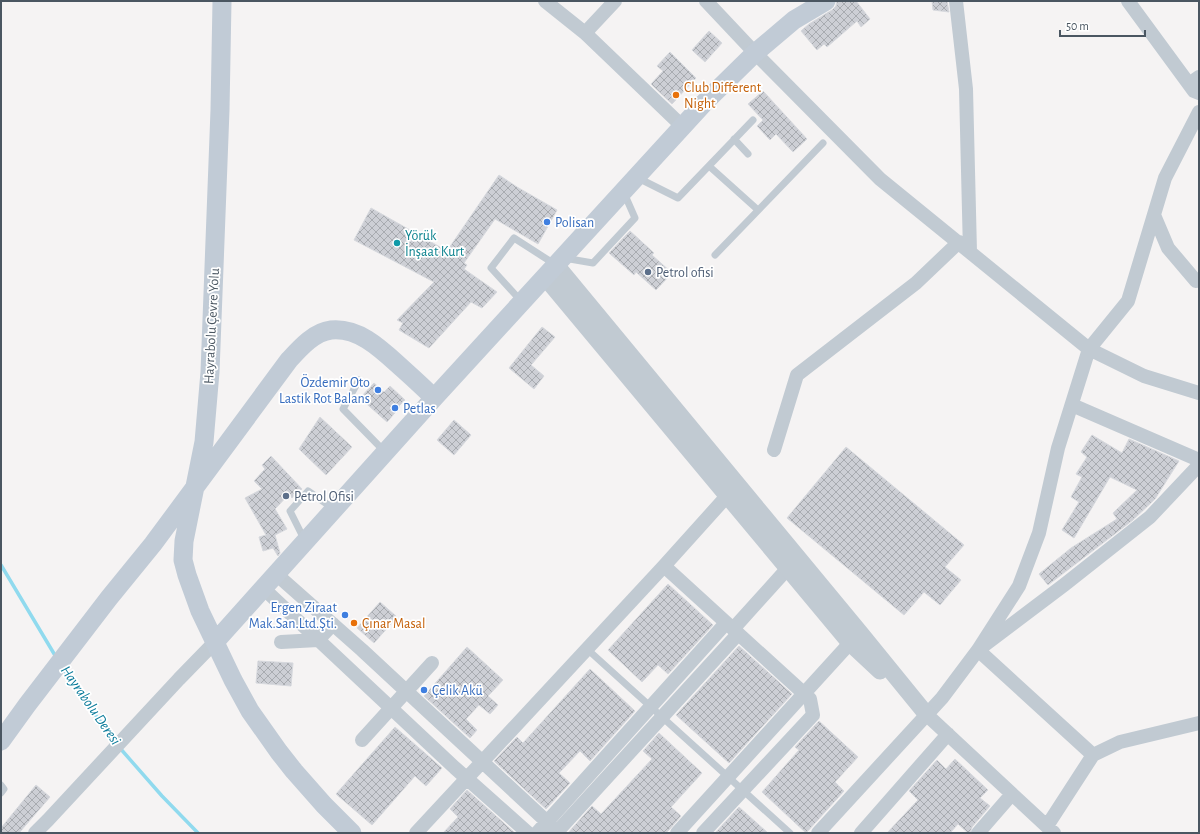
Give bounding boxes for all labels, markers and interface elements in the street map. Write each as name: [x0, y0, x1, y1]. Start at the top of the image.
scale bar: [1060, 12, 1145, 38]
text: 50 m: [1066, 20, 1089, 32]
place label: Club Different Night: [684, 81, 762, 111]
marker: Club Different Night: [671, 90, 681, 100]
place label: Polisan: [555, 216, 594, 230]
marker: Polisan: [542, 217, 552, 227]
place label: Yörük İnşaat Kurt: [405, 229, 465, 259]
marker: Yörük İnşaat Kurt: [392, 238, 402, 248]
place label: Petrol ofisi: [656, 266, 714, 280]
marker: Petrol ofisi: [643, 267, 653, 277]
street label: Hayrabolu Çevre Yolu: [202, 268, 222, 384]
place label: Özdemir Oto Lastik Rot Balans: [279, 373, 370, 406]
marker: Özdemir Oto Lastik Rot Balans: [373, 385, 383, 395]
place label: Petlas: [403, 402, 436, 416]
marker: Petlas: [390, 403, 400, 413]
place label: Petrol Ofisi: [294, 490, 354, 504]
marker: Petrol Ofisi: [281, 491, 291, 501]
place label: Ergen Ziraat Mak.San.Ltd.Şti.: [249, 601, 338, 631]
marker: Ergen Ziraat Mak.San.Ltd.Şti.: [340, 610, 350, 620]
place label: Çınar Masal: [362, 617, 426, 631]
marker: Çınar Masal: [349, 618, 359, 628]
water label: Hayrabolu Deresi: [58, 663, 123, 748]
place label: Çelik Akü: [432, 684, 483, 698]
marker: Çelik Akü: [419, 685, 429, 695]

